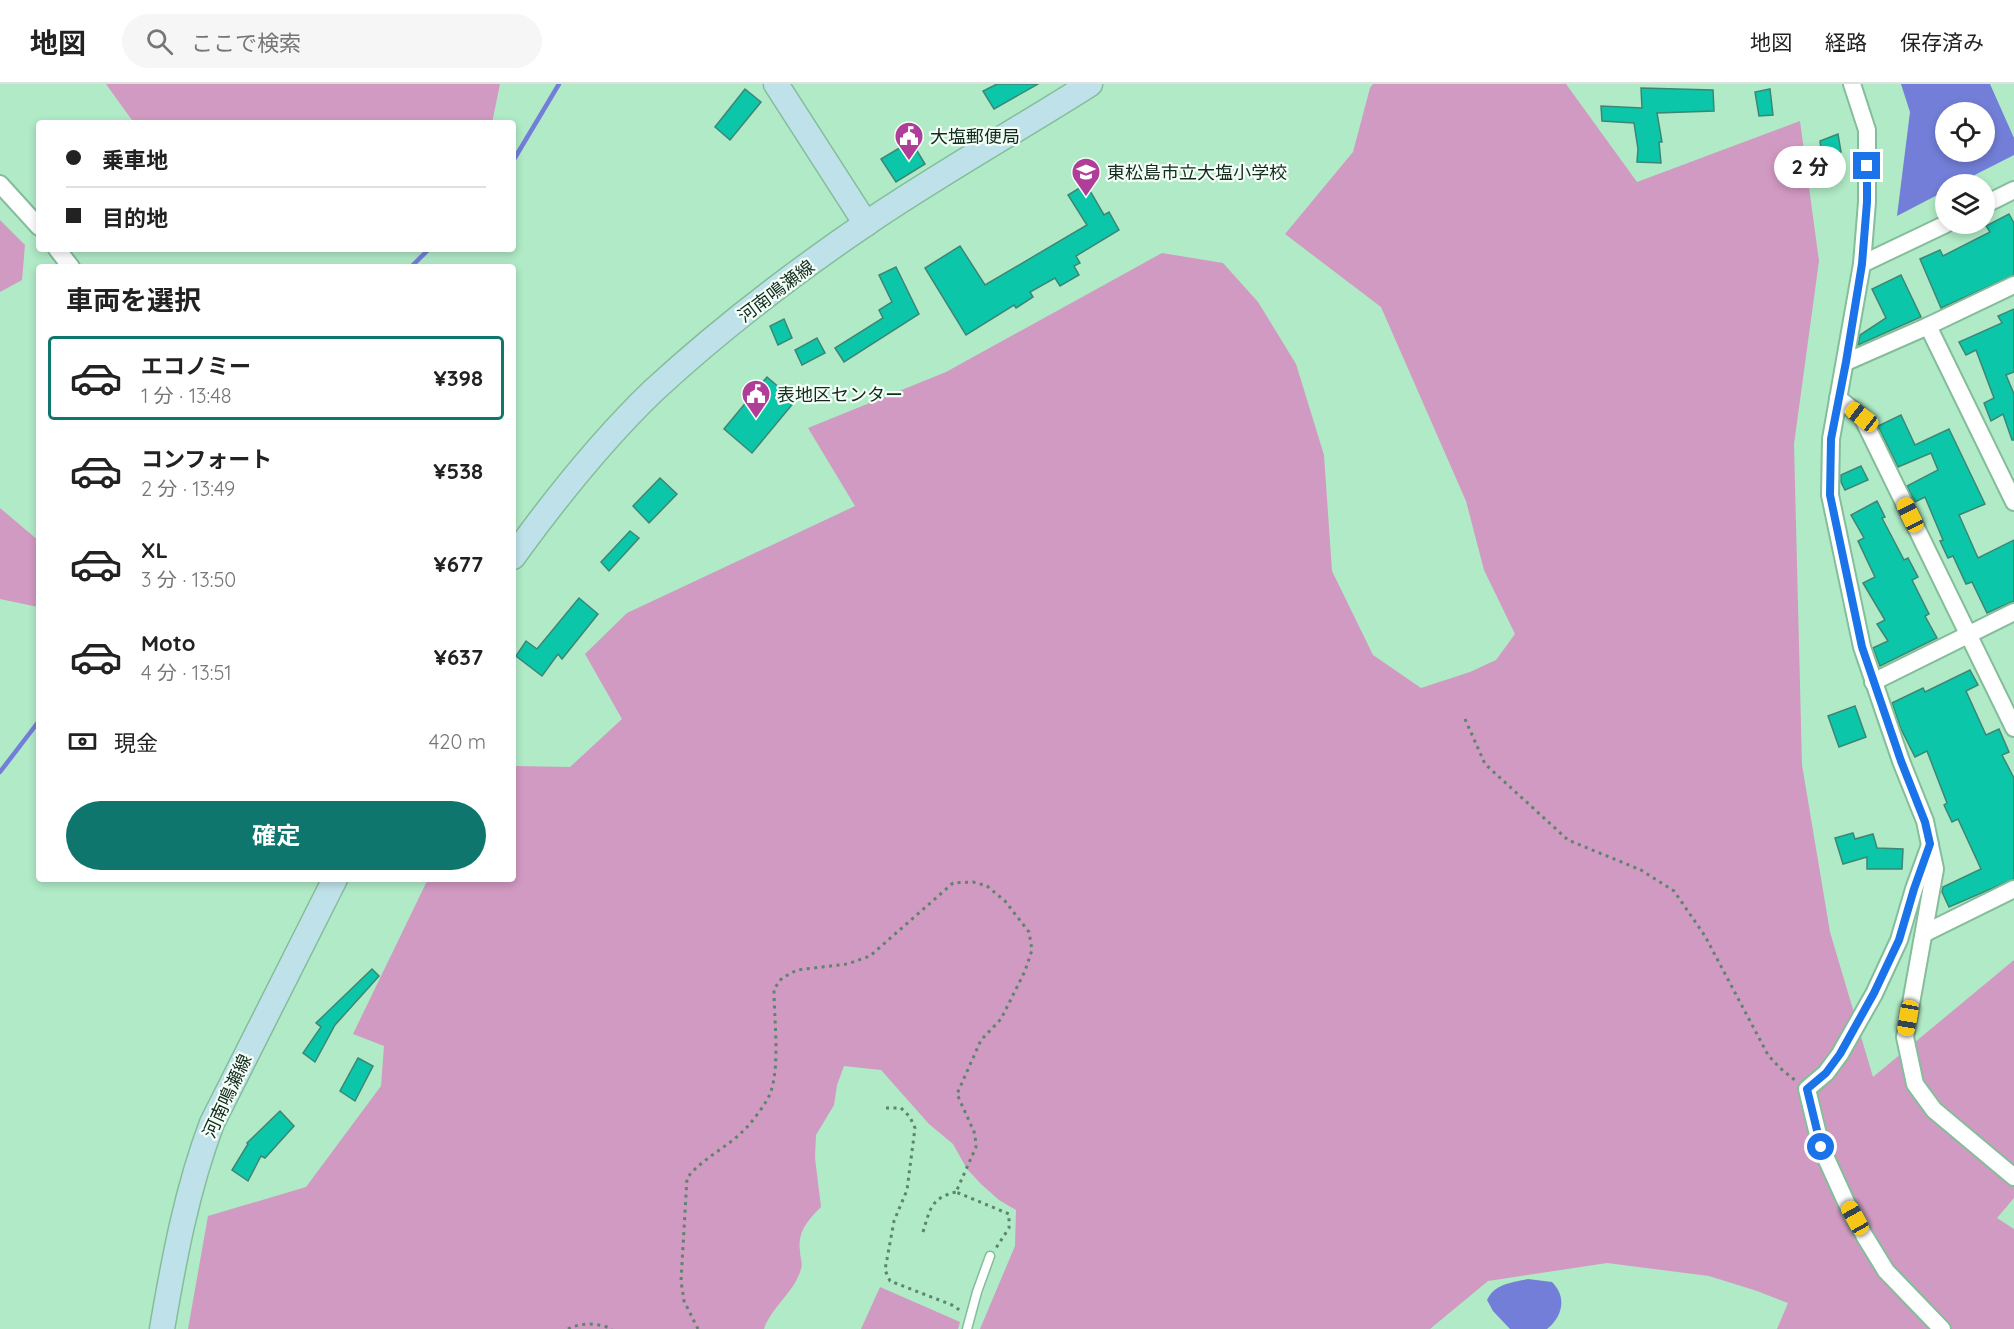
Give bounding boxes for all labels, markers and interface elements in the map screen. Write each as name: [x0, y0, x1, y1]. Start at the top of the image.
search box: [122, 14, 542, 68]
text: 地図: [30, 25, 86, 60]
icon: search: [143, 25, 176, 58]
text: ここで検索: [191, 29, 301, 57]
text: 地図: [1750, 29, 1792, 55]
text: 経路: [1825, 29, 1867, 55]
text: 保存済み: [1900, 29, 1984, 55]
map controls: [1935, 102, 1995, 234]
button: locate: [1935, 102, 1995, 162]
public building icon: 大塩郵便局: [893, 120, 925, 162]
place label: 大塩郵便局: [930, 125, 1020, 148]
callout: 2 分: [1774, 145, 1846, 187]
text: 乗車地: [102, 146, 168, 174]
route end: [1853, 152, 1880, 179]
text: 2 分: [1792, 154, 1828, 179]
school or university icon: 東松島市立大塩小学校: [1070, 156, 1102, 198]
place label: 東松島市立大塩小学校: [1107, 161, 1287, 184]
button: layers: [1935, 174, 1995, 234]
text: 目的地: [102, 204, 168, 232]
street label: 河南鳴瀬線: [733, 255, 819, 327]
text: 車両を選択: [66, 283, 201, 317]
icon: car: [69, 351, 123, 405]
text: エコノミー: [141, 352, 251, 380]
text: ¥398: [434, 364, 483, 392]
public building icon: 表地区センター: [740, 378, 772, 420]
text: 1 分 · 13:48: [141, 383, 232, 408]
place label: 表地区センター: [777, 383, 903, 406]
car: [1842, 399, 1882, 435]
icon: car: [69, 444, 123, 498]
text: コンフォート: [141, 445, 272, 473]
text: ¥538: [433, 457, 483, 485]
text: 2 分 · 13:49: [141, 476, 235, 501]
car: [1894, 495, 1926, 535]
text: XL: [141, 536, 168, 564]
icon: car: [69, 537, 123, 591]
text: ¥677: [434, 550, 483, 578]
text: 3 分 · 13:50: [141, 567, 236, 592]
text: Moto: [141, 629, 195, 657]
icon: car: [69, 630, 123, 684]
text: ¥637: [434, 643, 483, 671]
text: 4 分 · 13:51: [141, 660, 232, 685]
icon: cash: [66, 725, 99, 758]
text: 現金: [114, 729, 158, 757]
text: 420 m: [429, 729, 486, 754]
button: 確定: [66, 801, 486, 870]
car: [1896, 999, 1920, 1037]
street label: 河南鳴瀬線: [198, 1050, 256, 1142]
route start: [1807, 1133, 1834, 1160]
car: [1838, 1198, 1872, 1238]

